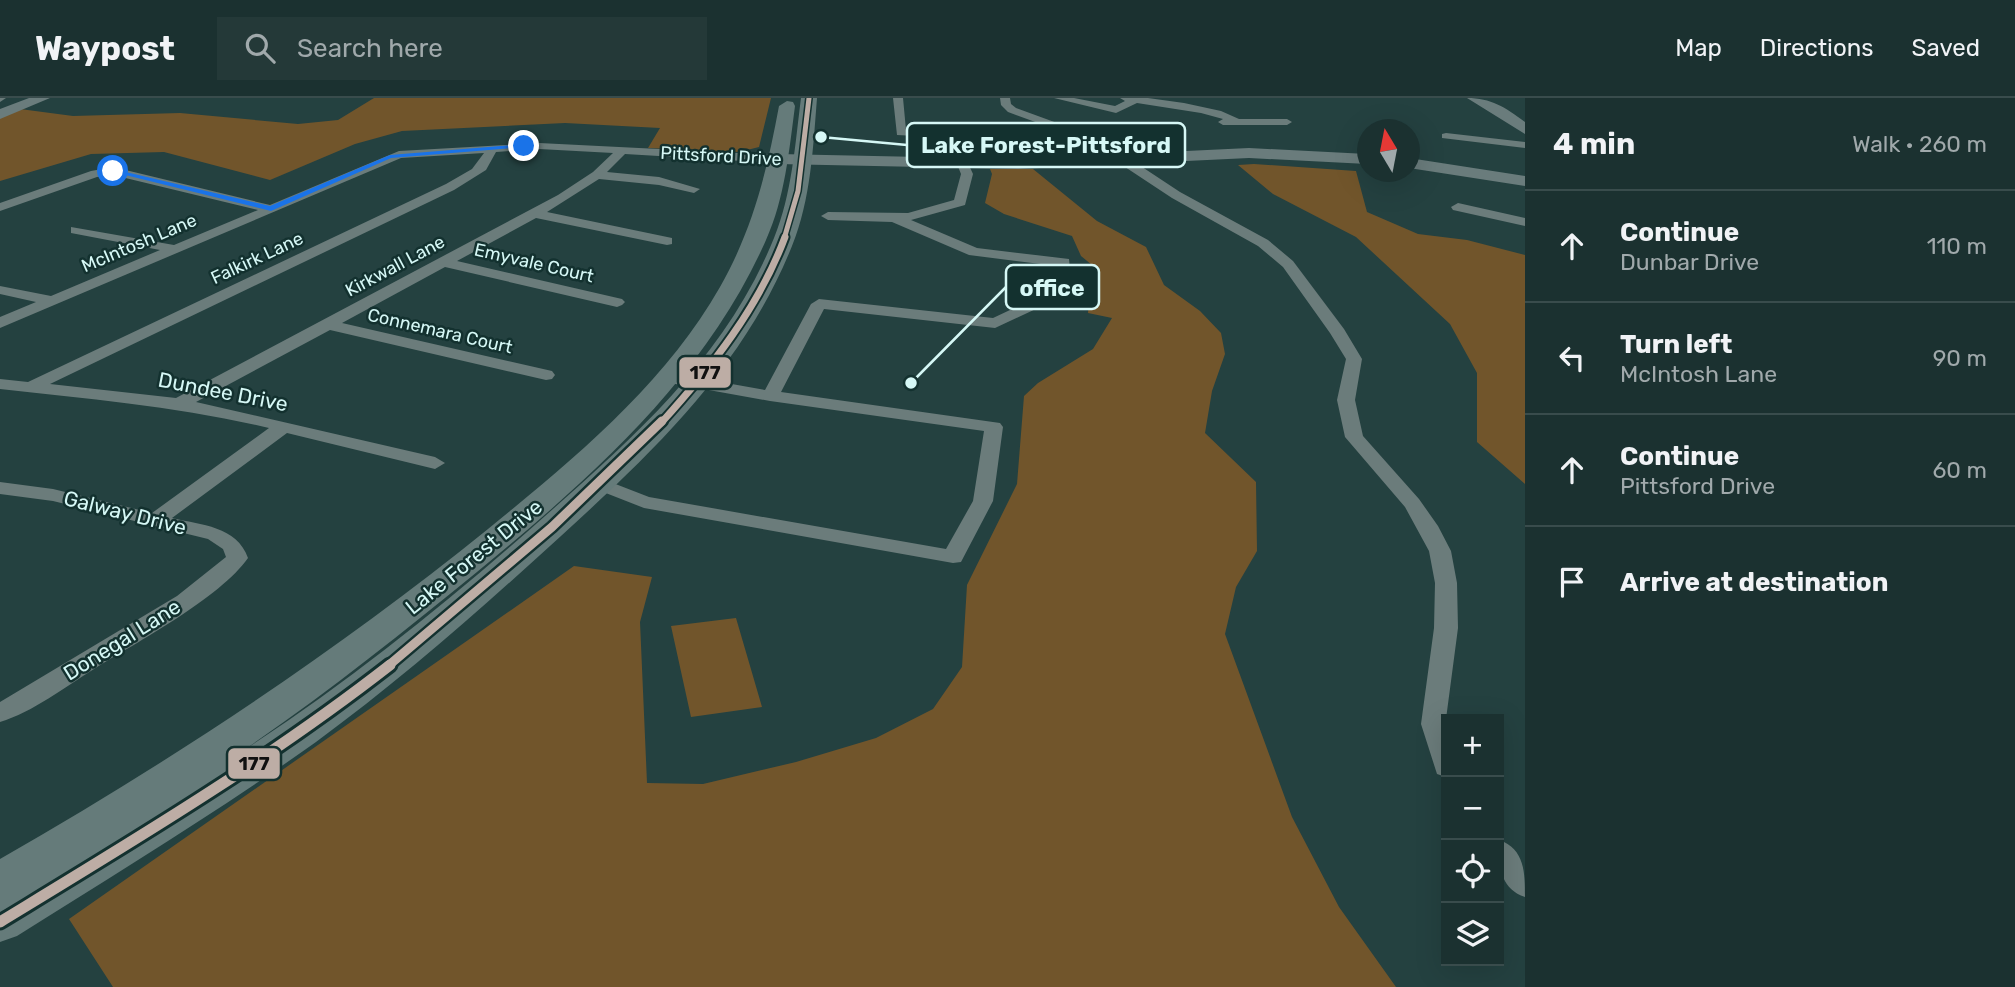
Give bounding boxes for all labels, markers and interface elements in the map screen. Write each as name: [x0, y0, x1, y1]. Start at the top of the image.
search box: [217, 17, 707, 80]
text: Waypost: [35, 29, 175, 68]
icon: search: [241, 29, 279, 67]
text: Search here: [297, 33, 443, 64]
text: Map: [1675, 34, 1722, 62]
text: Directions: [1760, 34, 1873, 62]
text: Saved: [1911, 34, 1980, 62]
north arrow: [1357, 119, 1420, 182]
callout: Lake Forest-Pittsford: [907, 123, 1185, 167]
text: 4 min: [1553, 126, 1635, 162]
route end: [508, 130, 539, 161]
text: Walk · 260 m: [1852, 130, 1987, 158]
text: Lake Forest-Pittsford: [921, 131, 1171, 159]
street label: Pittsford Drive: [660, 142, 782, 170]
route start: [97, 155, 128, 186]
street label: McIntosh Lane: [78, 209, 200, 277]
text: Continue: [1620, 217, 1739, 248]
street label: Falkirk Lane: [207, 227, 307, 289]
icon: ahead: [1553, 227, 1591, 265]
street label: Kirkwall Lane: [341, 231, 449, 301]
text: 110 m: [1927, 232, 1987, 260]
street label: Emyvale Court: [472, 239, 596, 287]
text: Dunbar Drive: [1620, 248, 1759, 276]
callout: office: [1006, 265, 1099, 309]
text: office: [1019, 274, 1085, 302]
street label: Connemara Court: [365, 304, 515, 358]
text: Turn left: [1620, 329, 1732, 360]
icon: left: [1553, 339, 1591, 377]
text: 90 m: [1933, 344, 1987, 372]
line badge: 177: [678, 356, 732, 389]
text: McIntosh Lane: [1620, 360, 1777, 388]
text: 177: [689, 361, 721, 384]
street label: Dundee Drive: [156, 367, 290, 416]
text: Continue: [1620, 441, 1739, 472]
icon: ahead: [1553, 451, 1591, 489]
text: 60 m: [1932, 456, 1987, 484]
text: Pittsford Drive: [1620, 472, 1775, 500]
street label: Galway Drive: [61, 485, 189, 540]
street label: Lake Forest Drive: [400, 494, 547, 619]
icon: arrive: [1553, 563, 1591, 601]
text: Arrive at destination: [1620, 567, 1888, 598]
street label: Donegal Lane: [59, 594, 185, 685]
map controls: [1441, 714, 1504, 966]
button: +: [1441, 714, 1504, 777]
line badge: 177: [227, 747, 281, 780]
text: 177: [238, 752, 270, 775]
button: −: [1441, 777, 1504, 840]
button: locate: [1441, 840, 1504, 903]
button: layers: [1441, 903, 1504, 966]

